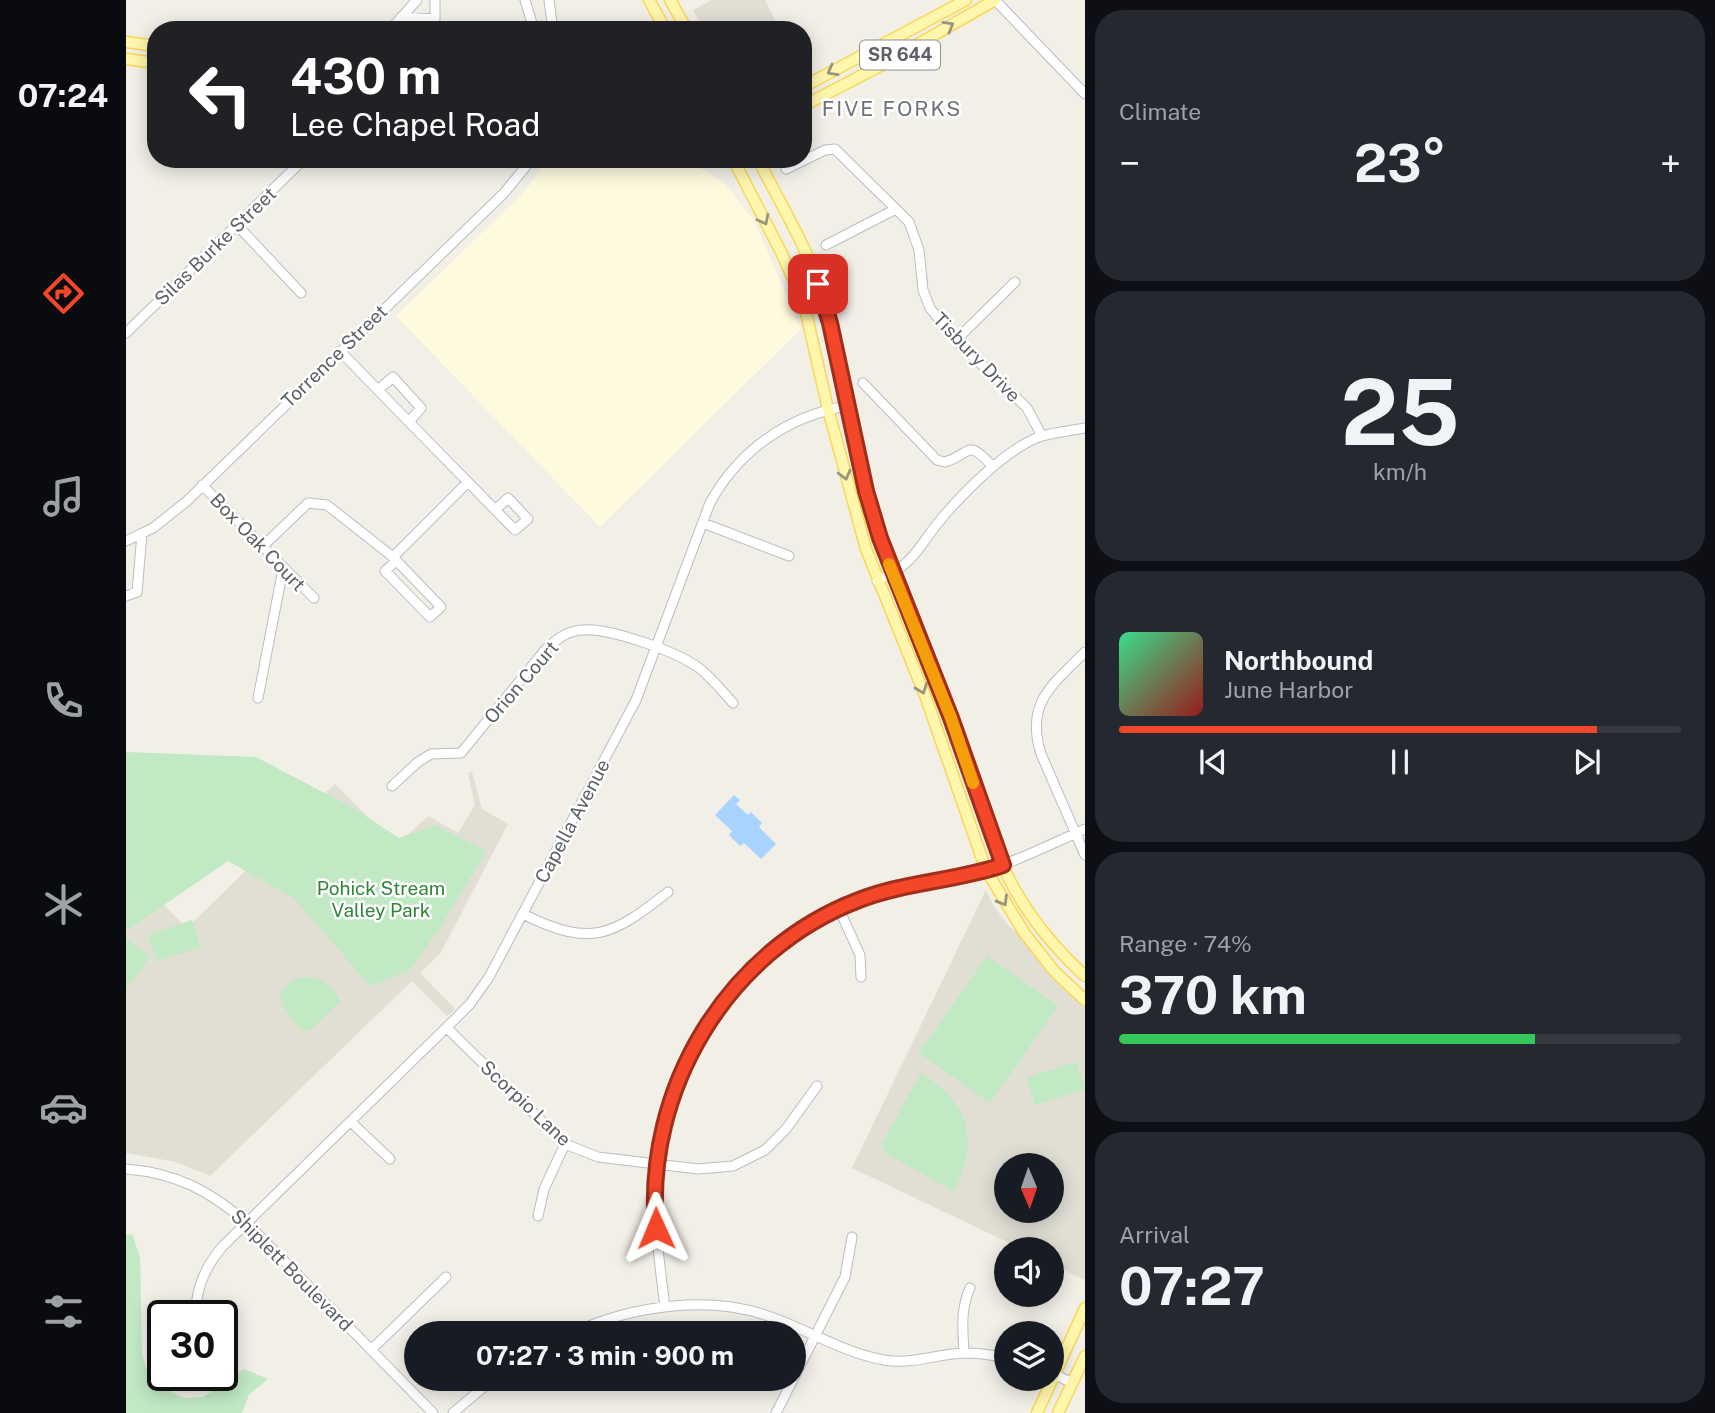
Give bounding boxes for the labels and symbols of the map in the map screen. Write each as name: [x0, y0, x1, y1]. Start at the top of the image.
one-way arrow: [942, 21, 954, 34]
road number: SR 644: [860, 40, 940, 70]
one-way arrow: [827, 63, 840, 76]
district label: FIVE FORKS: [822, 96, 962, 121]
street label: Silas Burke Street: [150, 182, 280, 310]
one-way arrow: [756, 213, 770, 225]
pin: [788, 254, 848, 314]
street label: Torrence Street: [277, 300, 391, 412]
street label: Tisbury Drive: [929, 308, 1025, 406]
one-way arrow: [837, 469, 851, 481]
street label: Box Oak Court: [206, 489, 310, 595]
street label: Orion Court: [479, 636, 563, 728]
one-way arrow: [914, 682, 928, 694]
street label: Capella Avenue: [530, 755, 614, 887]
park label: Pohick Stream Valley Park: [317, 877, 445, 921]
one-way arrow: [995, 894, 1008, 907]
street label: Scorpio Lane: [476, 1056, 576, 1150]
north arrow: [994, 1153, 1064, 1223]
position arrow: [619, 1191, 693, 1265]
street label: Shiplett Boulevard: [227, 1205, 357, 1335]
speed limit sign: 30: [147, 1300, 238, 1391]

